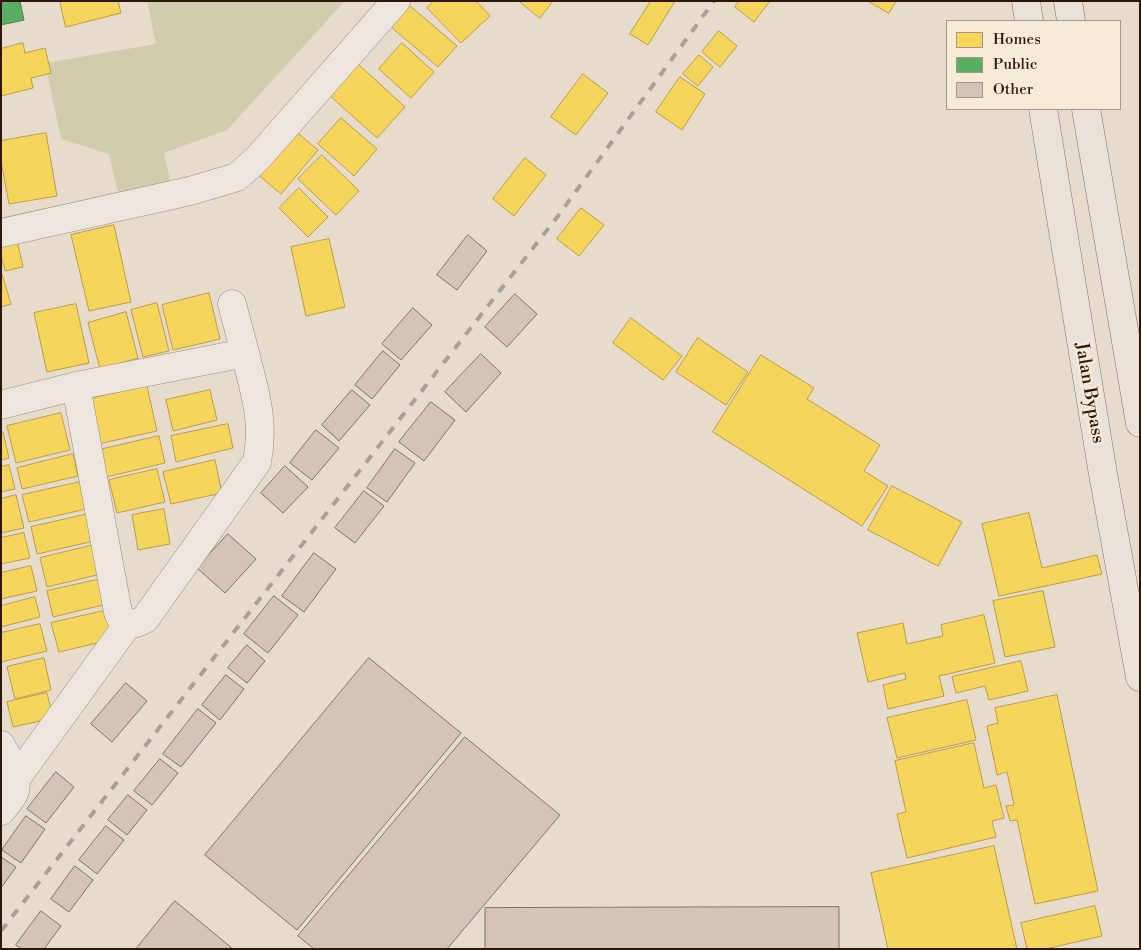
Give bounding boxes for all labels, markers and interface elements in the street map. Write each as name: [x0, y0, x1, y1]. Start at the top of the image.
legend: [946, 20, 1121, 110]
text: Homes: [993, 30, 1041, 49]
text: Public: [993, 55, 1037, 74]
text: Other: [993, 80, 1033, 99]
street label: Jalan Bypass: [1070, 341, 1108, 445]

